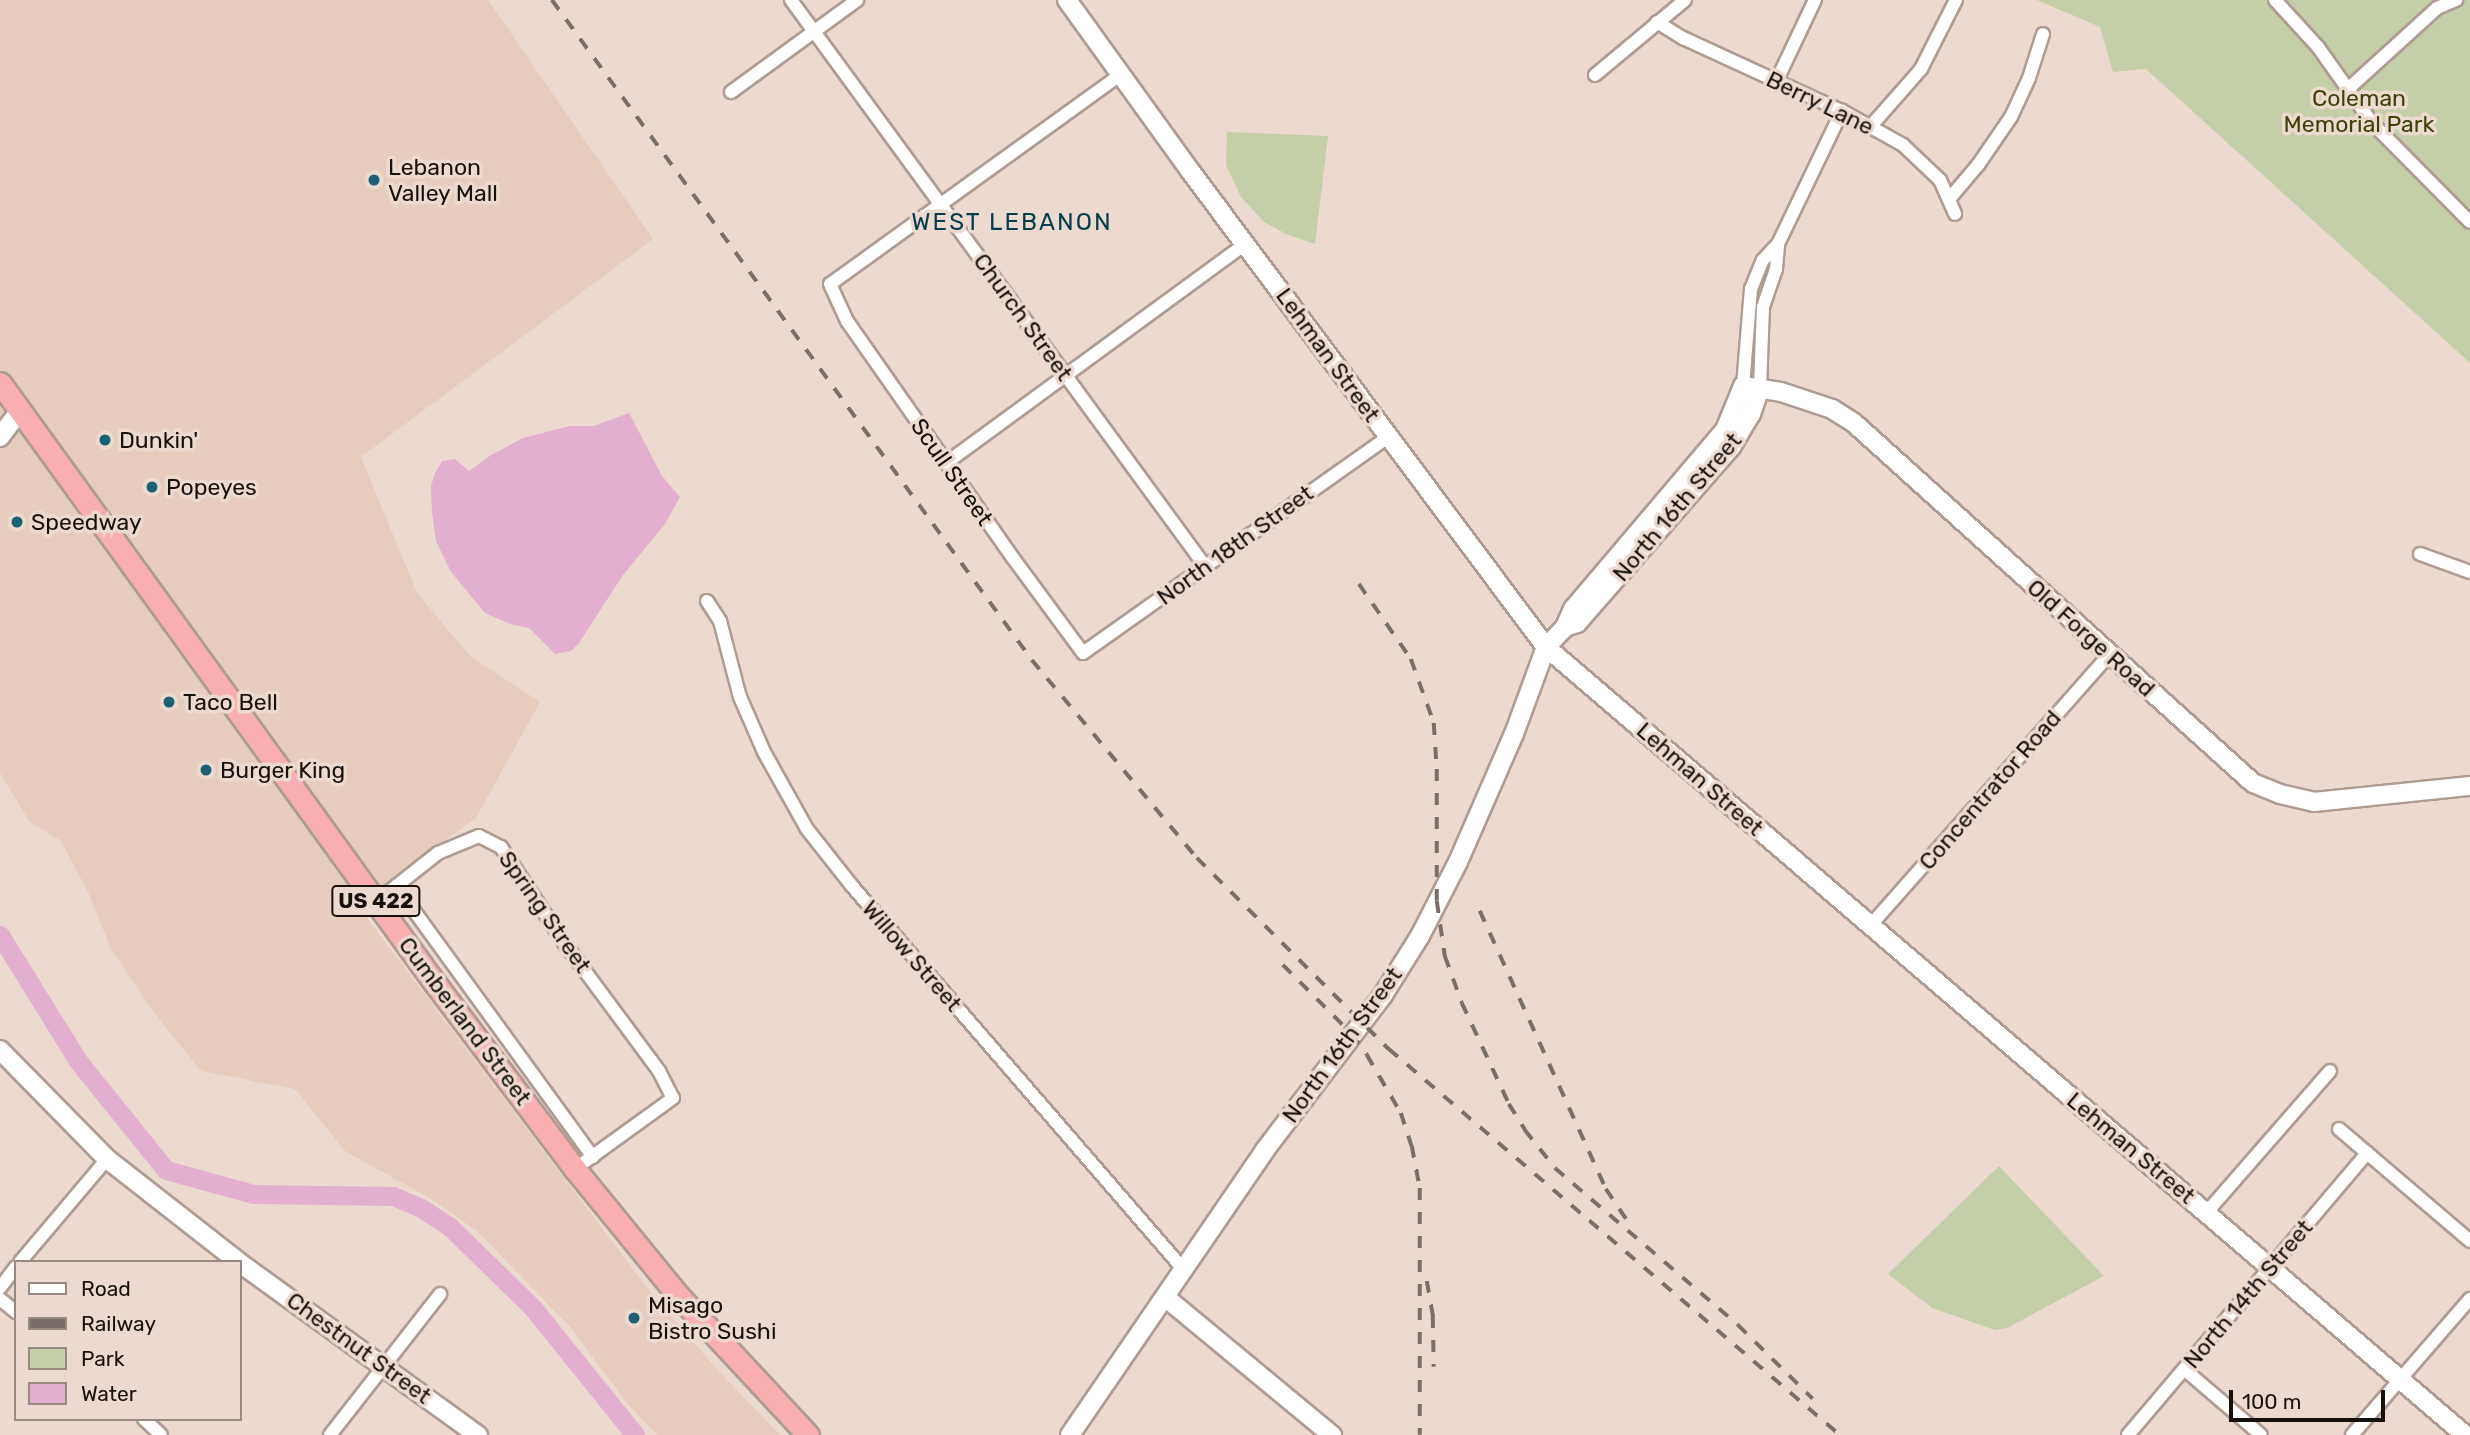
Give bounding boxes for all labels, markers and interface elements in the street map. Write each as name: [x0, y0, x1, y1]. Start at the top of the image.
street label: Berry Lane: [1762, 65, 1878, 141]
park label: Coleman Memorial Park: [2284, 84, 2434, 138]
place label: Lebanon Valley Mall: [388, 153, 499, 207]
marker: Lebanon Valley Mall: [366, 172, 382, 188]
district label: WEST LEBANON: [913, 209, 1111, 237]
street label: Church Street: [968, 248, 1078, 386]
street label: Lehman Street: [1270, 283, 1386, 427]
street label: Scull Street: [905, 413, 999, 531]
place label: Dunkin': [119, 426, 198, 454]
street label: North 16th Street: [1607, 427, 1747, 587]
marker: Dunkin': [97, 432, 113, 448]
place label: Popeyes: [166, 473, 257, 501]
marker: Popeyes: [144, 479, 160, 495]
street label: North 18th Street: [1152, 479, 1318, 611]
place label: Speedway: [31, 508, 142, 536]
marker: Speedway: [9, 514, 25, 530]
street label: Old Forge Road: [2022, 574, 2160, 702]
place label: Taco Bell: [183, 688, 278, 716]
marker: Taco Bell: [161, 694, 177, 710]
street label: Concentrator Road: [1913, 704, 2067, 876]
street label: Lehman Street: [1631, 716, 1769, 842]
place label: Burger King: [220, 756, 346, 784]
marker: Burger King: [198, 762, 214, 778]
street label: Spring Street: [493, 846, 597, 978]
road number: US 422: [330, 884, 422, 918]
street label: Willow Street: [856, 895, 968, 1017]
street label: Cumberland Street: [393, 932, 537, 1110]
street label: North 16th Street: [1276, 962, 1408, 1128]
street label: Lehman Street: [2061, 1086, 2201, 1210]
street label: North 14th Street: [2178, 1214, 2318, 1374]
legend: [14, 1260, 242, 1421]
text: Road: [81, 1276, 131, 1301]
street label: Chestnut Street: [281, 1286, 437, 1410]
place label: Misago Bistro Sushi: [648, 1291, 776, 1345]
marker: Misago Bistro Sushi: [626, 1310, 642, 1326]
text: Railway: [81, 1311, 156, 1336]
text: Park: [81, 1346, 125, 1371]
scale bar: [2232, 1376, 2388, 1420]
text: Water: [81, 1381, 137, 1406]
text: 100 m: [2242, 1389, 2301, 1414]

